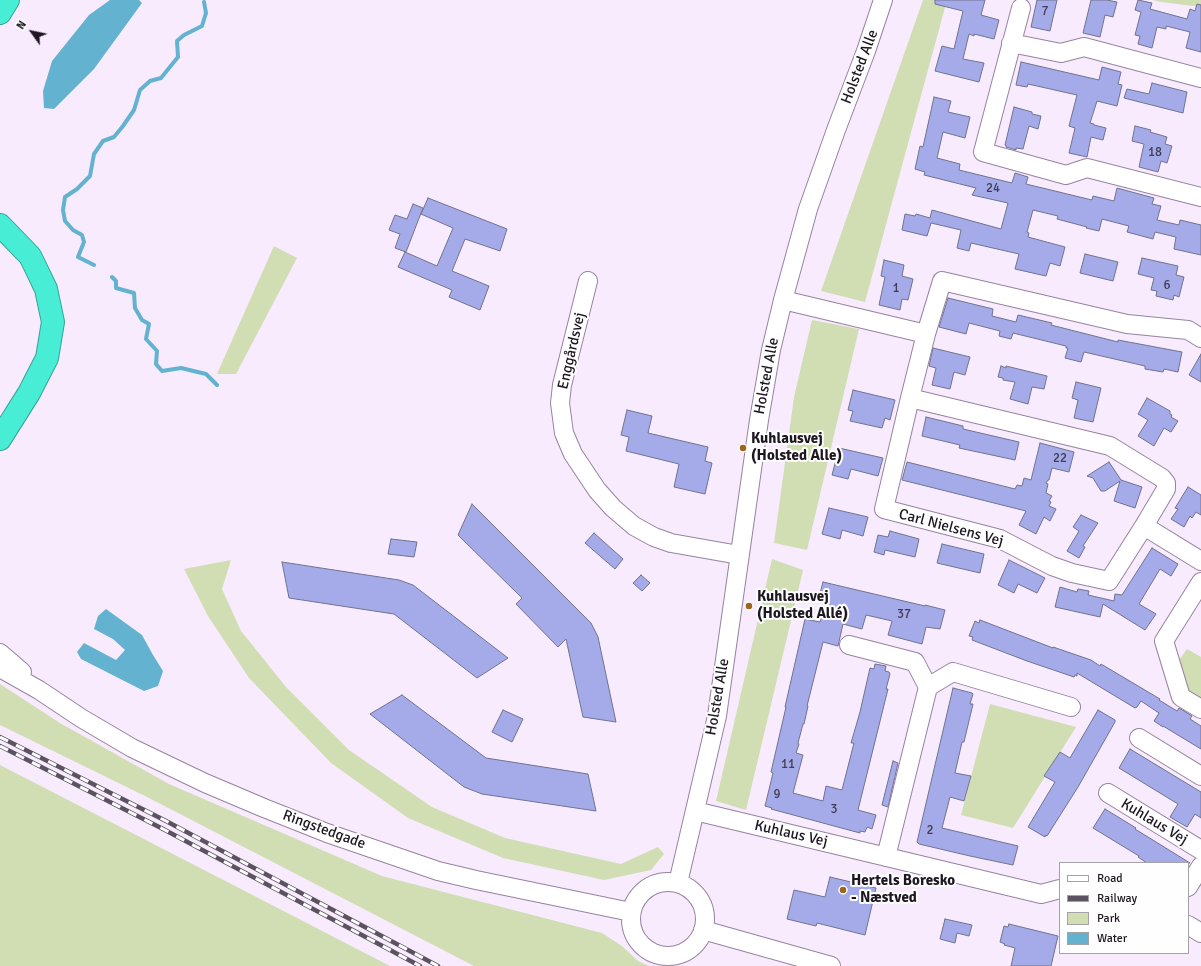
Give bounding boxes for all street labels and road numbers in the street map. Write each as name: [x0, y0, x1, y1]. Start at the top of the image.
street label: Holsted Alle: [838, 27, 882, 107]
street label: Enggårdsvej: [554, 311, 590, 391]
street label: Holsted Alle: [751, 336, 783, 416]
street label: Carl Nielsens Vej: [897, 505, 1005, 551]
street label: Holsted Alle: [702, 657, 734, 737]
street label: Kuhlaus Vej: [1117, 795, 1191, 849]
street label: Ringstedgade: [280, 807, 368, 853]
street label: Kuhlaus Vej: [753, 817, 829, 851]

